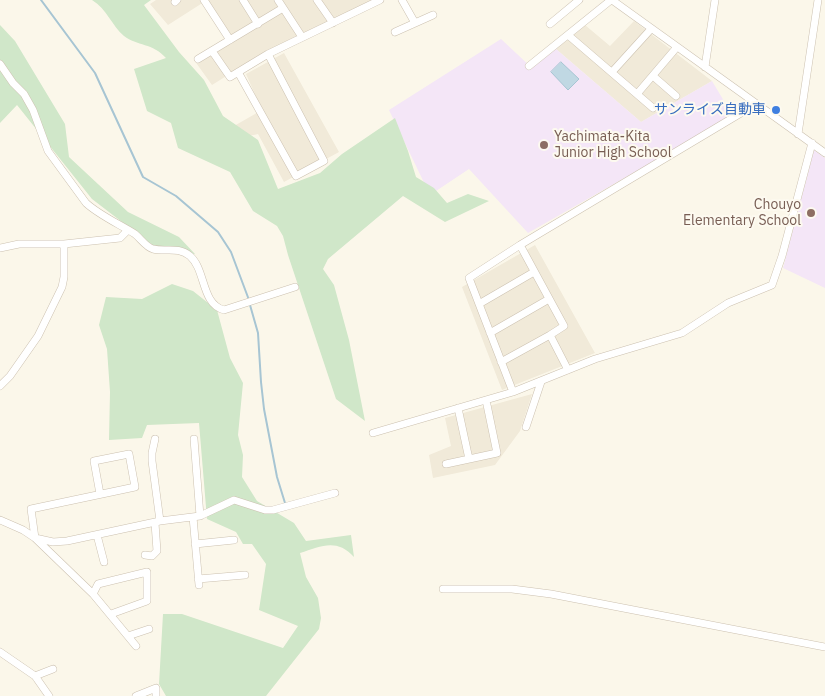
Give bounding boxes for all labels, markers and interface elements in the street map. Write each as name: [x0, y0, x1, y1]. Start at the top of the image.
place label: サンライズ自動車: [654, 102, 766, 118]
marker: サンライズ自動車: [770, 104, 782, 116]
place label: Yachimata-Kita Junior High School: [554, 129, 671, 162]
marker: Yachimata-Kita Junior High School: [538, 139, 550, 151]
place label: Chouyo Elementary School: [683, 197, 801, 230]
marker: Chouyo Elementary School: [805, 207, 817, 219]

